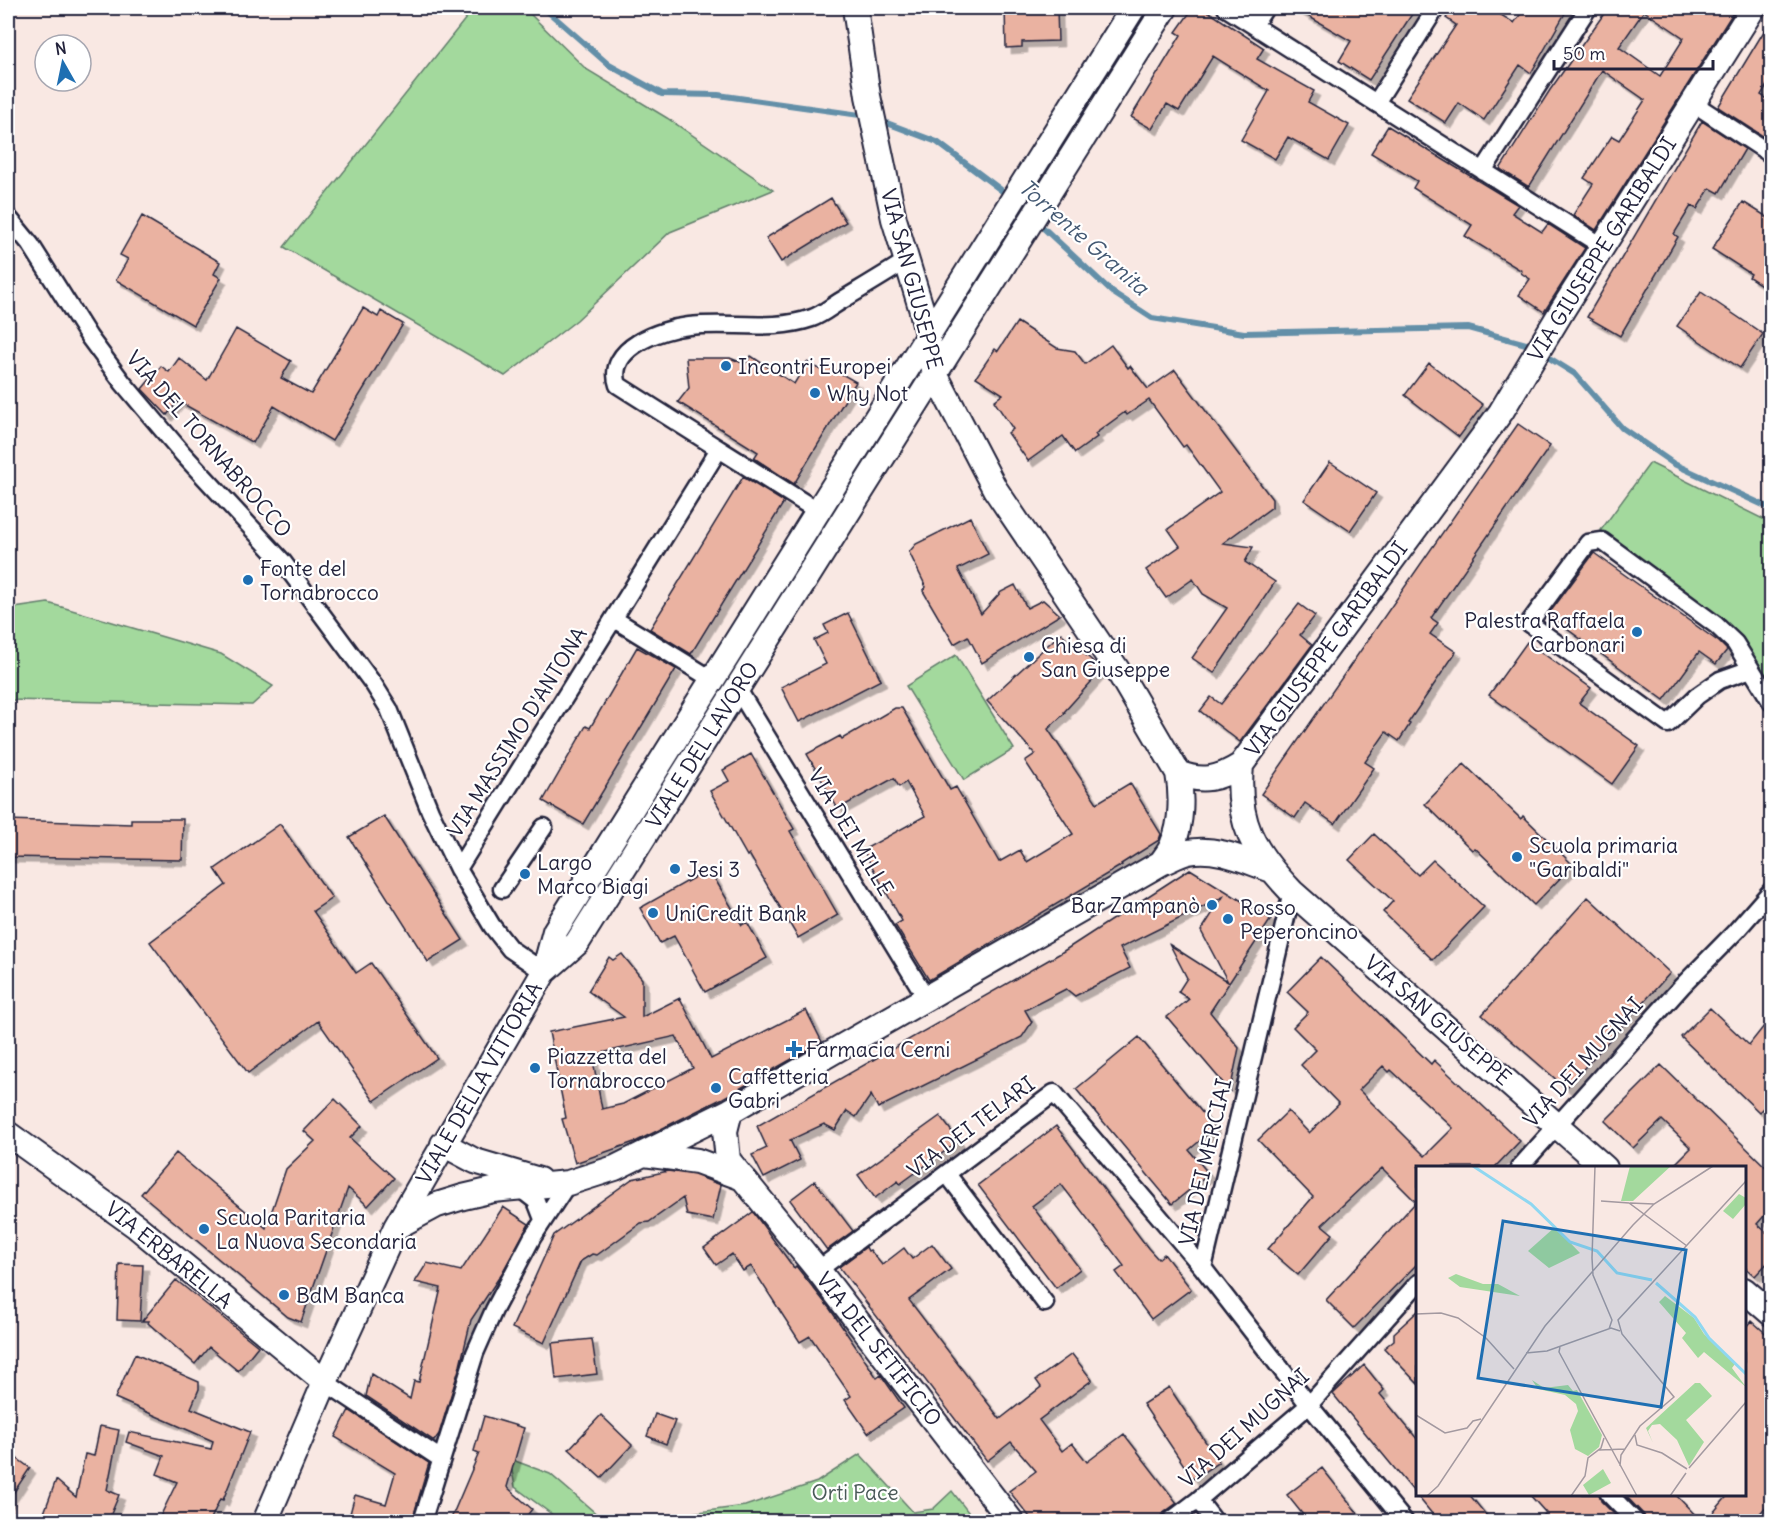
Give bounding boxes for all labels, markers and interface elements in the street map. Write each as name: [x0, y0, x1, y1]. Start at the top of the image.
north arrow: [33, 33, 93, 93]
scale bar: [1554, 33, 1713, 71]
text: N: [54, 37, 68, 59]
text: 50 m: [1563, 42, 1605, 65]
street label: VIA GIUSEPPE GARIBALDI: [1522, 132, 1682, 366]
water label: Torrente Granita: [1013, 173, 1156, 302]
street label: VIA SAN GIUSEPPE: [875, 186, 949, 372]
street label: VIA DEL TORNABROCCO: [120, 345, 298, 543]
place label: Incontri Europei: [738, 353, 891, 380]
marker: Incontri Europei: [719, 359, 733, 373]
place label: Why Not: [827, 380, 908, 407]
marker: Why Not: [808, 386, 822, 400]
street label: VIA GIUSEPPE GARIBALDI: [1239, 536, 1413, 762]
place label: Fonte del Tornabrocco: [260, 555, 379, 606]
marker: Fonte del Tornabrocco: [241, 573, 255, 587]
place label: Palestra Raffaela Carbonari: [1464, 607, 1625, 658]
street label: VIA MASSIMO D'ANTONA: [441, 622, 593, 842]
marker: Palestra Raffaela Carbonari: [1630, 625, 1644, 639]
place label: Chiesa di San Giuseppe: [1041, 632, 1170, 683]
marker: Chiesa di San Giuseppe: [1022, 650, 1036, 664]
street label: VIALE DEL LAVORO: [640, 657, 764, 833]
street label: VIA DEI MILLE: [802, 764, 900, 900]
place label: Scuola primaria "Garibaldi": [1529, 832, 1678, 883]
place label: Largo Marco Biagi: [537, 849, 648, 900]
marker: Scuola primaria "Garibaldi": [1510, 850, 1524, 864]
place label: Jesi 3: [687, 856, 740, 883]
marker: Jesi 3: [668, 862, 682, 876]
marker: Largo Marco Biagi: [518, 867, 532, 881]
place label: Bar Zampanò: [1071, 892, 1200, 919]
place label: Rosso Peperoncino: [1240, 894, 1358, 945]
marker: Bar Zampanò: [1205, 898, 1219, 912]
place label: UniCredit Bank: [665, 900, 807, 927]
marker: UniCredit Bank: [646, 906, 660, 920]
marker: Rosso Peperoncino: [1221, 912, 1235, 926]
street label: VIA SAN GIUSEPPE: [1359, 949, 1517, 1091]
street label: VIALE DELLA VITTORIA: [410, 977, 548, 1189]
street label: VIA DEI MUGNAI: [1517, 991, 1649, 1133]
place label: Farmacia Cerni: [806, 1036, 950, 1063]
marker: Farmacia Cerni: [787, 1042, 801, 1056]
place label: Piazzetta del Tornabrocco: [547, 1043, 667, 1094]
marker: Piazzetta del Tornabrocco: [528, 1061, 542, 1075]
place label: Caffetteria Gabri: [728, 1063, 829, 1114]
street label: VIA DEI TELARI: [902, 1070, 1040, 1184]
street label: VIA DEI MERCIAI: [1173, 1076, 1237, 1248]
marker: Caffetteria Gabri: [709, 1081, 723, 1095]
inset map: [1416, 1166, 1746, 1496]
street label: VIA ERBARELLA: [100, 1196, 238, 1314]
place label: Scuola Paritaria La Nuova Secondaria: [216, 1204, 417, 1255]
marker: Scuola Paritaria La Nuova Secondaria: [197, 1222, 211, 1236]
street label: VIA DEL SETIFICIO: [810, 1267, 948, 1431]
place label: BdM Banca: [296, 1282, 405, 1309]
marker: BdM Banca: [277, 1288, 291, 1302]
street label: VIA DEI MUGNAI: [1173, 1362, 1315, 1494]
park label: Orti Pace: [811, 1479, 899, 1506]

